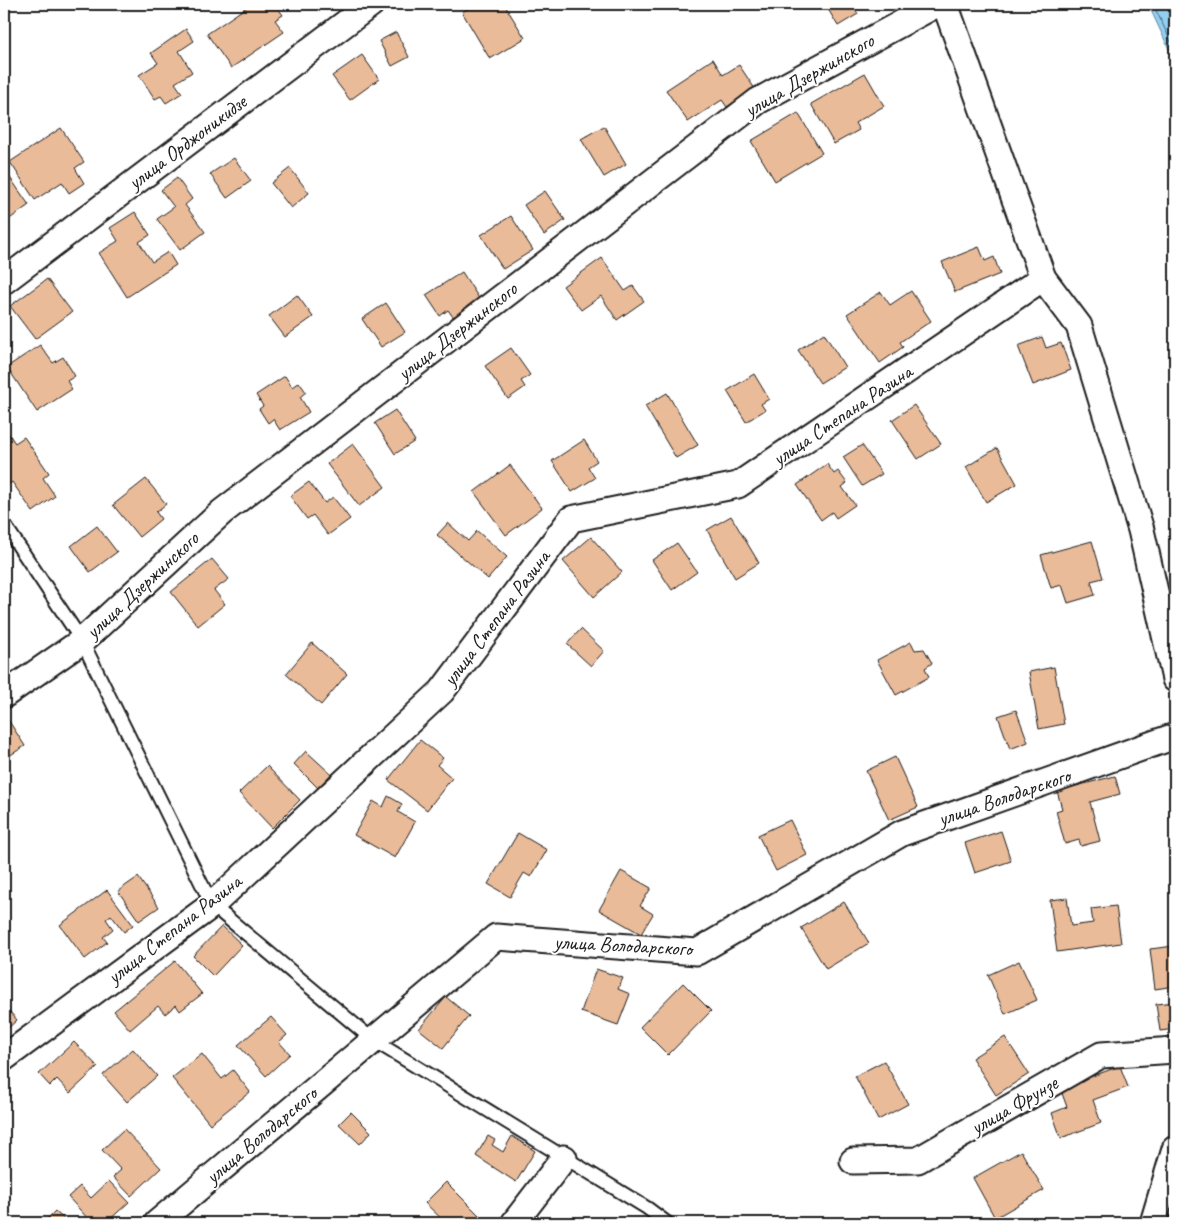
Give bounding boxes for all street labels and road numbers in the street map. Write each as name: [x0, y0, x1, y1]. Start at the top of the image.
street label: улица Дзержинского: [738, 27, 880, 124]
street label: улица Орджоникидзе: [121, 88, 253, 196]
street label: улица Дзержинского: [390, 275, 524, 387]
street label: улица Степана Разина: [765, 357, 919, 473]
street label: улица Дзержинского: [78, 525, 205, 645]
street label: улица Степана Разина: [435, 543, 557, 693]
street label: улица Володарского: [933, 761, 1076, 832]
street label: улица Степана Разина: [100, 867, 248, 991]
street label: улица Володарского: [551, 928, 695, 962]
street label: улица Фрунзе: [964, 1069, 1063, 1141]
street label: улица Володарского: [198, 1079, 324, 1191]

